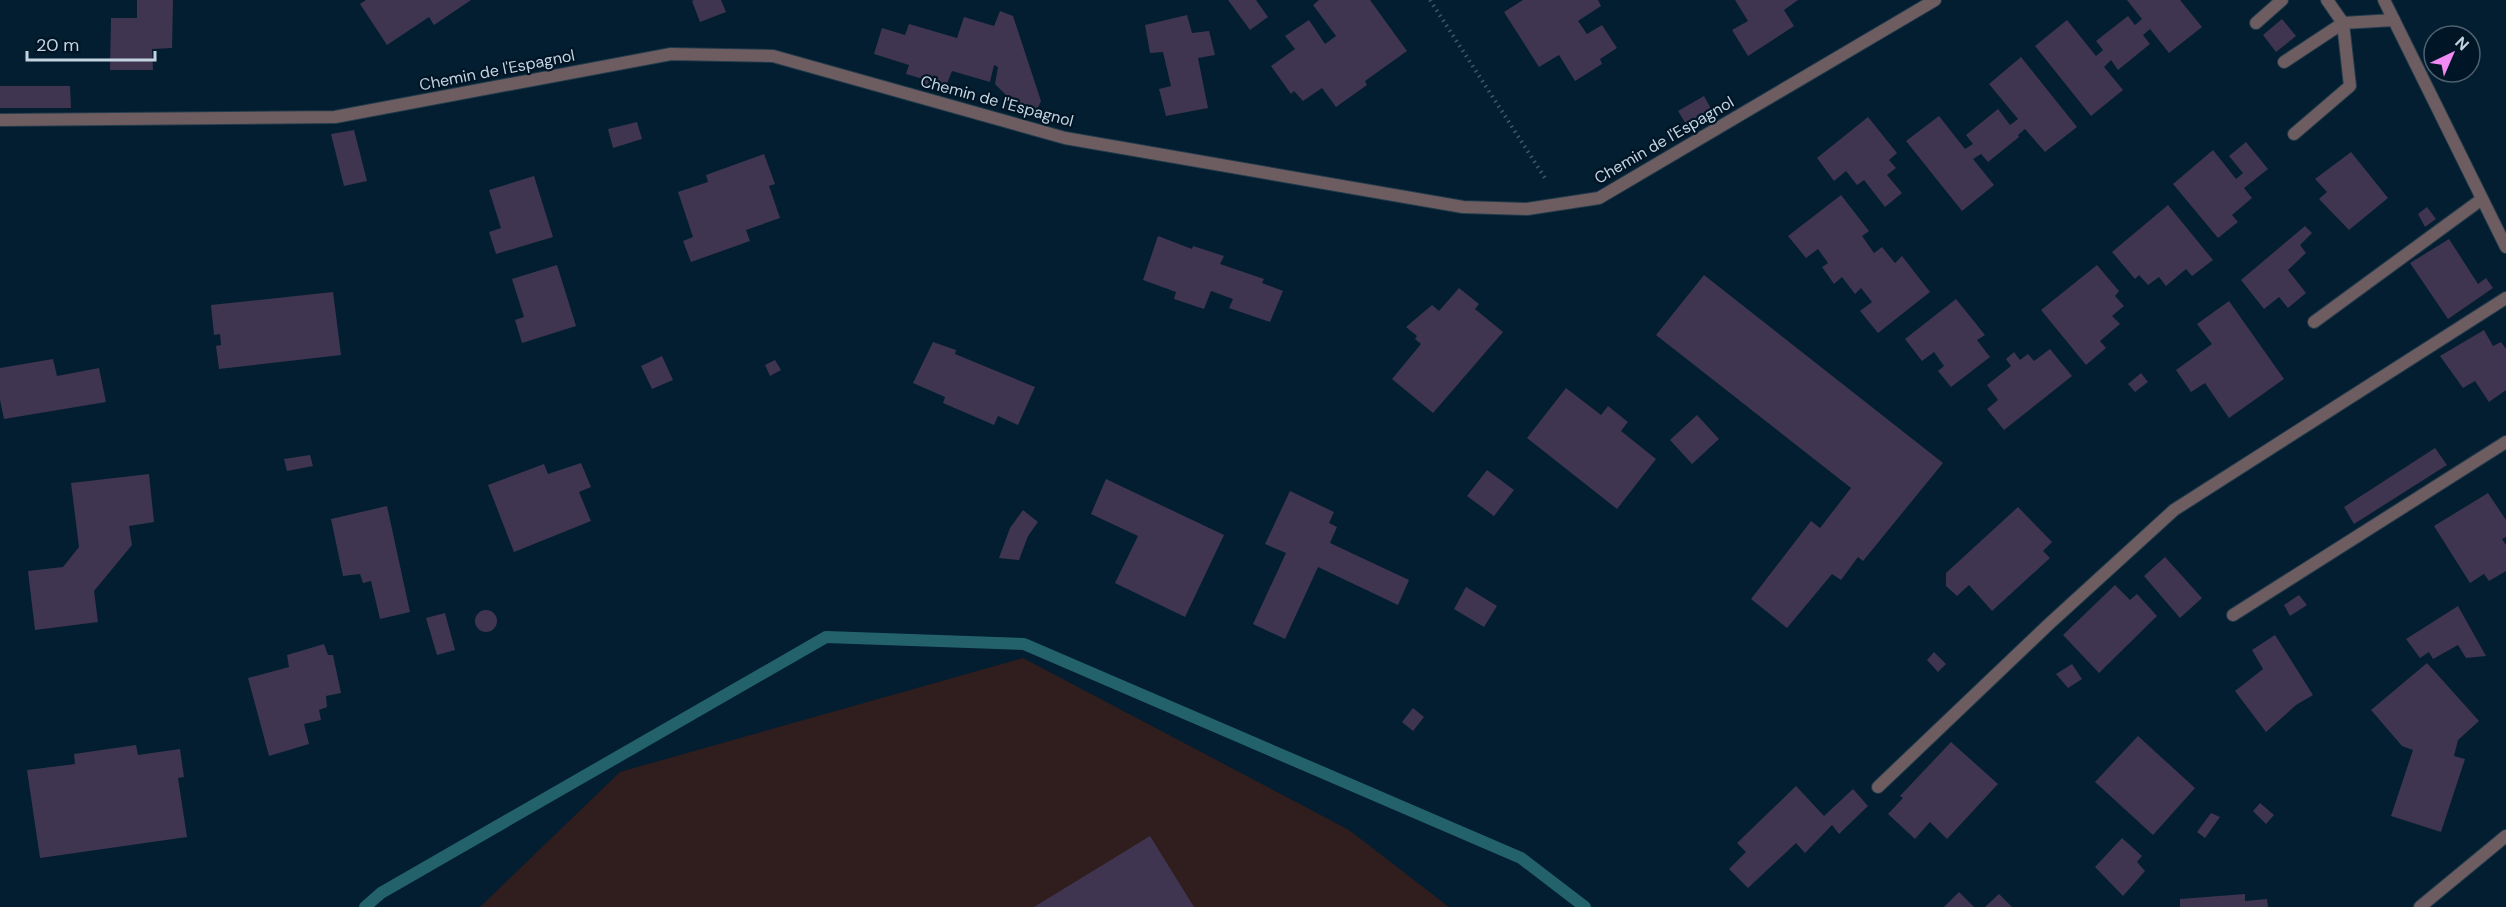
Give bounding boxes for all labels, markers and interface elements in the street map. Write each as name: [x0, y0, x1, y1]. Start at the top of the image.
scale bar: [27, 24, 154, 62]
north arrow: [2422, 24, 2482, 84]
text: N: [2451, 32, 2474, 55]
text: 20 m: [36, 33, 79, 57]
street label: Chemin de l'Espagnol: [418, 45, 576, 95]
street label: Chemin de l'Espagnol: [918, 70, 1076, 132]
street label: Chemin de l'Espagnol: [1590, 91, 1738, 189]

